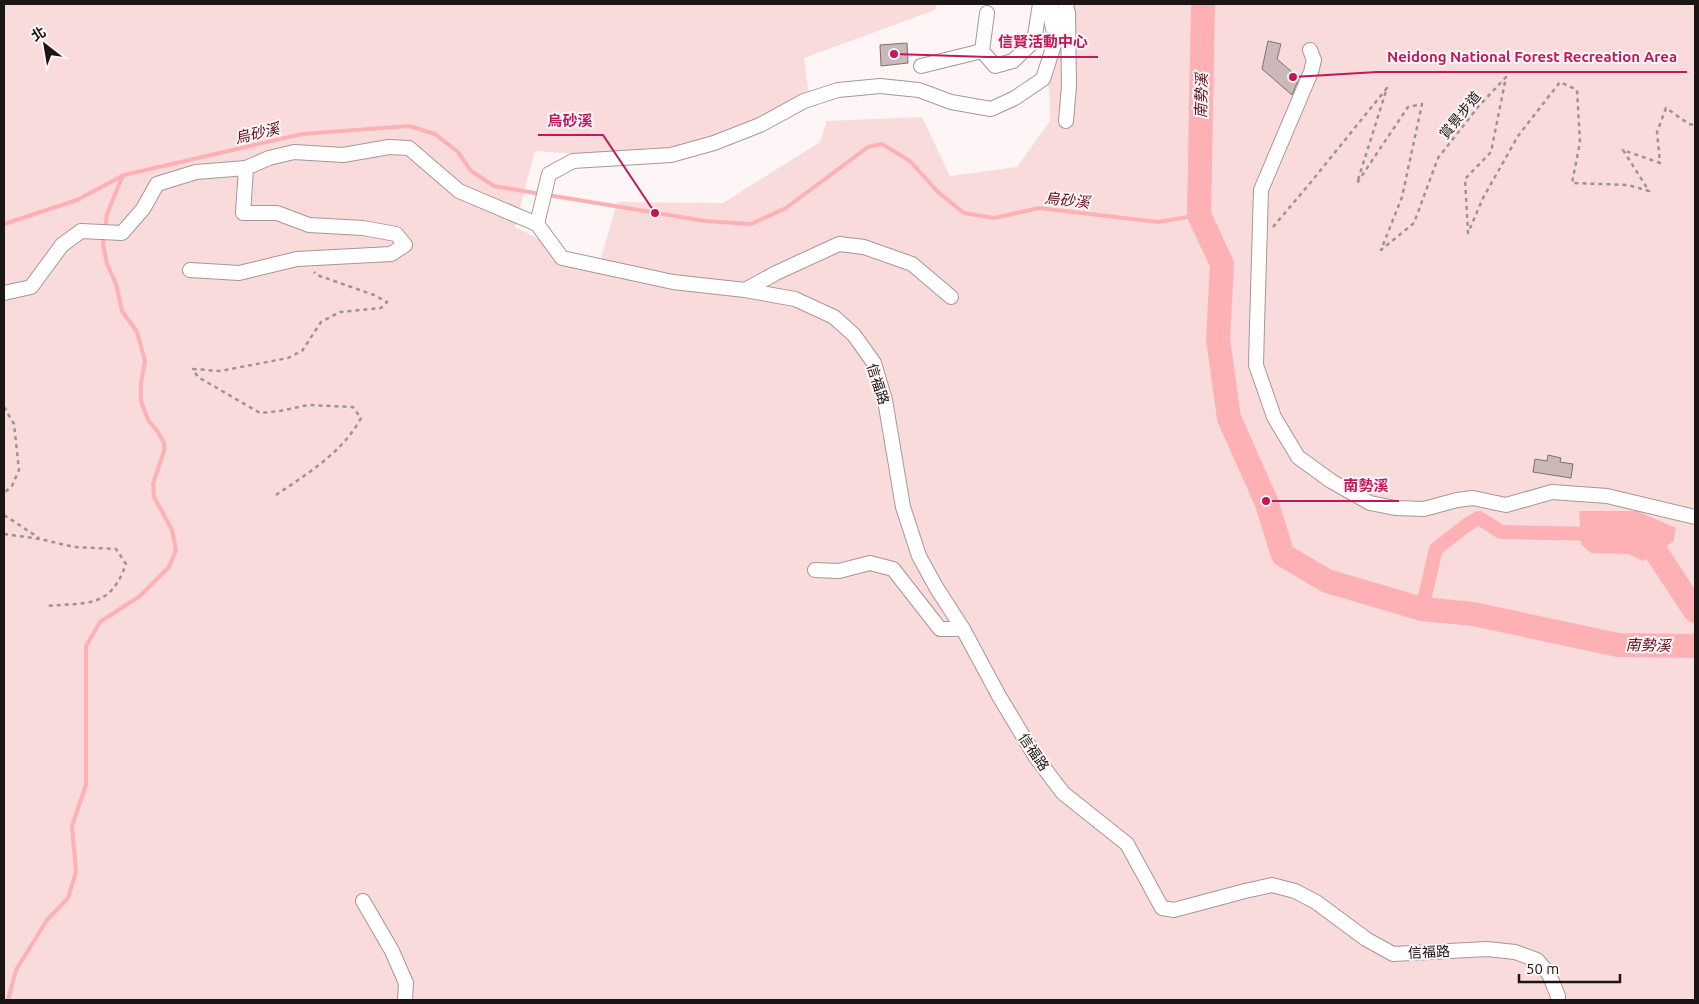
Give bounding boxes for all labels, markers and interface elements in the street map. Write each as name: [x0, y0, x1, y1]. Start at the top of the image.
north arrow: [20, 20, 70, 70]
text: 北: [28, 23, 48, 44]
callout: 信賢活動中心: [988, 27, 1098, 57]
text: 信賢活動中心: [998, 33, 1088, 50]
callout: Neidong National Forest Recreation Area: [1377, 42, 1687, 72]
text: Neidong National Forest Recreation Area: [1387, 48, 1677, 65]
water label: 南勢溪: [1192, 71, 1210, 119]
street label: 賞景步道: [1436, 88, 1484, 142]
callout: 烏砂溪: [538, 105, 603, 135]
text: 烏砂溪: [547, 112, 593, 129]
water label: 烏砂溪: [233, 119, 283, 146]
water label: 烏砂溪: [1044, 189, 1092, 211]
street label: 信福路: [864, 362, 892, 406]
callout: 南勢溪: [1334, 471, 1399, 501]
text: 南勢溪: [1343, 477, 1389, 494]
water label: 南勢溪: [1625, 636, 1673, 654]
street label: 信福路: [1016, 730, 1052, 774]
street label: 信福路: [1408, 943, 1450, 961]
scale bar: [1519, 952, 1620, 984]
text: 50 m: [1526, 960, 1559, 977]

